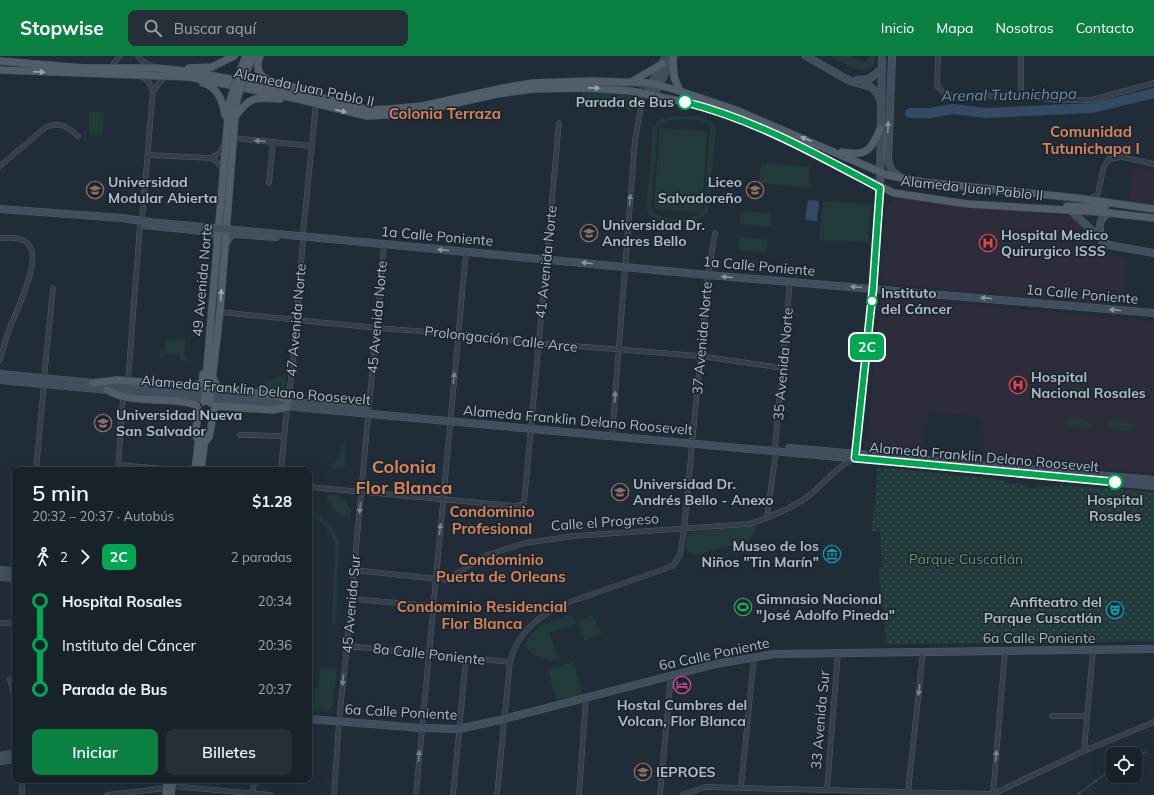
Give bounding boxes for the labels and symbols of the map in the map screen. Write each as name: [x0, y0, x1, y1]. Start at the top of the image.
street label: Alameda Juan Pablo II: [232, 63, 376, 111]
one-way arrow: [33, 68, 45, 75]
water label: Arenal Tutunichapa: [940, 84, 1077, 105]
one-way arrow: [588, 85, 601, 91]
place label: Parada de Bus: [576, 93, 674, 111]
marker: Parada de Bus: [677, 94, 693, 110]
district label: Colonia Terraza: [389, 104, 501, 123]
one-way arrow: [335, 108, 347, 114]
one-way arrow: [885, 121, 892, 133]
district label: Comunidad Tutunichapa I: [1042, 122, 1140, 158]
one-way arrow: [801, 136, 812, 142]
one-way arrow: [254, 137, 266, 144]
street label: Alameda Juan Pablo II: [900, 172, 1044, 204]
place label: Universidad Modular Abierta: [108, 173, 218, 207]
place label: Liceo Salvadoreño: [658, 173, 742, 207]
school or university icon: Universidad Modular Abierta: [85, 180, 105, 200]
school or university icon: Liceo Salvadoreño: [745, 180, 765, 200]
one-way arrow: [627, 194, 634, 206]
street label: 41 Avenida Norte: [531, 205, 561, 319]
place label: Universidad Dr. Andres Bello: [602, 216, 705, 250]
street label: 1a Calle Poniente: [380, 222, 494, 250]
street label: 49 Avenida Norte: [188, 223, 216, 337]
school or university icon: Universidad Dr. Andres Bello: [579, 223, 599, 243]
place label: Hospital Medico Quirurgico ISSS: [1001, 226, 1108, 260]
hospital icon: Hospital Medico Quirurgico ISSS: [978, 233, 998, 253]
one-way arrow: [437, 246, 450, 253]
street label: 1a Calle Poniente: [702, 252, 816, 280]
one-way arrow: [581, 259, 593, 266]
street label: 45 Avenida Norte: [363, 260, 391, 374]
street label: 47 Avenida Norte: [282, 263, 310, 377]
one-way arrow: [721, 273, 733, 280]
street label: 1a Calle Poniente: [1025, 280, 1139, 308]
street label: 37 Avenida Norte: [688, 281, 716, 395]
one-way arrow: [850, 283, 862, 290]
place label: Instituto del Cáncer: [881, 284, 952, 318]
one-way arrow: [218, 289, 224, 301]
marker: Instituto del Cáncer: [866, 295, 878, 307]
one-way arrow: [980, 295, 992, 302]
one-way arrow: [1109, 306, 1121, 313]
street label: 35 Avenida Norte: [769, 307, 797, 421]
street label: Prolongación Calle Arce: [424, 322, 578, 356]
line badge: 2C: [849, 334, 885, 360]
place label: Hospital Nacional Rosales: [1031, 368, 1146, 402]
street label: Alameda Franklin Delano Roosevelt: [141, 371, 372, 409]
one-way arrow: [451, 372, 457, 384]
hospital icon: Hospital Nacional Rosales: [1008, 375, 1028, 395]
one-way arrow: [612, 391, 619, 403]
street label: Alameda Franklin Delano Roosevelt: [463, 401, 694, 439]
place label: Universidad Nueva San Salvador: [116, 406, 242, 440]
school or university icon: Universidad Nueva San Salvador: [93, 413, 113, 433]
street label: Alameda Franklin Delano Roosevelt: [869, 438, 1100, 476]
district label: Colonia Flor Blanca: [356, 455, 452, 499]
marker: Hospital Rosales: [1107, 474, 1123, 490]
place label: Universidad Dr. Andrés Bello - Anexo: [633, 475, 774, 509]
school or university icon: Universidad Dr. Andrés Bello - Anexo: [610, 482, 630, 502]
place label: Hospital Rosales: [1087, 491, 1143, 525]
one-way arrow: [357, 502, 363, 514]
district label: Condominio Profesional: [449, 502, 535, 538]
street label: Calle el Progreso: [550, 509, 660, 535]
one-way arrow: [437, 523, 443, 535]
place label: Museo de los Niños "Tin Marín": [702, 537, 819, 571]
museum icon: Museo de los Niños "Tin Marín": [822, 544, 842, 564]
district label: Condominio Puerta de Orleans: [436, 550, 566, 586]
park label: Parque Cuscatlán: [909, 550, 1023, 568]
street label: 45 Avenida Sur: [338, 553, 364, 654]
place label: Gimnasio Nacional "José Adolfo Pineda": [756, 590, 895, 624]
place label: Anfiteatro del Parque Cuscatlán: [984, 593, 1102, 627]
district label: Condominio Residencial Flor Blanca: [397, 597, 567, 633]
sports icon: Gimnasio Nacional "José Adolfo Pineda": [733, 597, 753, 617]
theatre icon: Anfiteatro del Parque Cuscatlán: [1105, 600, 1125, 620]
street label: 6a Calle Poniente: [983, 629, 1095, 647]
street label: 6a Calle Poniente: [657, 633, 771, 675]
street label: 8a Calle Poniente: [372, 639, 486, 669]
street label: 33 Avenida Sur: [807, 669, 833, 770]
one-way arrow: [340, 674, 347, 686]
hotel icon: Hostal Cumbres del Volcan, Flor Blanca: [672, 675, 692, 695]
one-way arrow: [915, 684, 922, 696]
place label: Hostal Cumbres del Volcan, Flor Blanca: [617, 696, 747, 730]
street label: 6a Calle Poniente: [344, 700, 458, 724]
one-way arrow: [415, 750, 422, 762]
one-way arrow: [993, 750, 1000, 762]
school or university icon: IEPROES: [633, 762, 653, 782]
place label: IEPROES: [656, 763, 716, 781]

